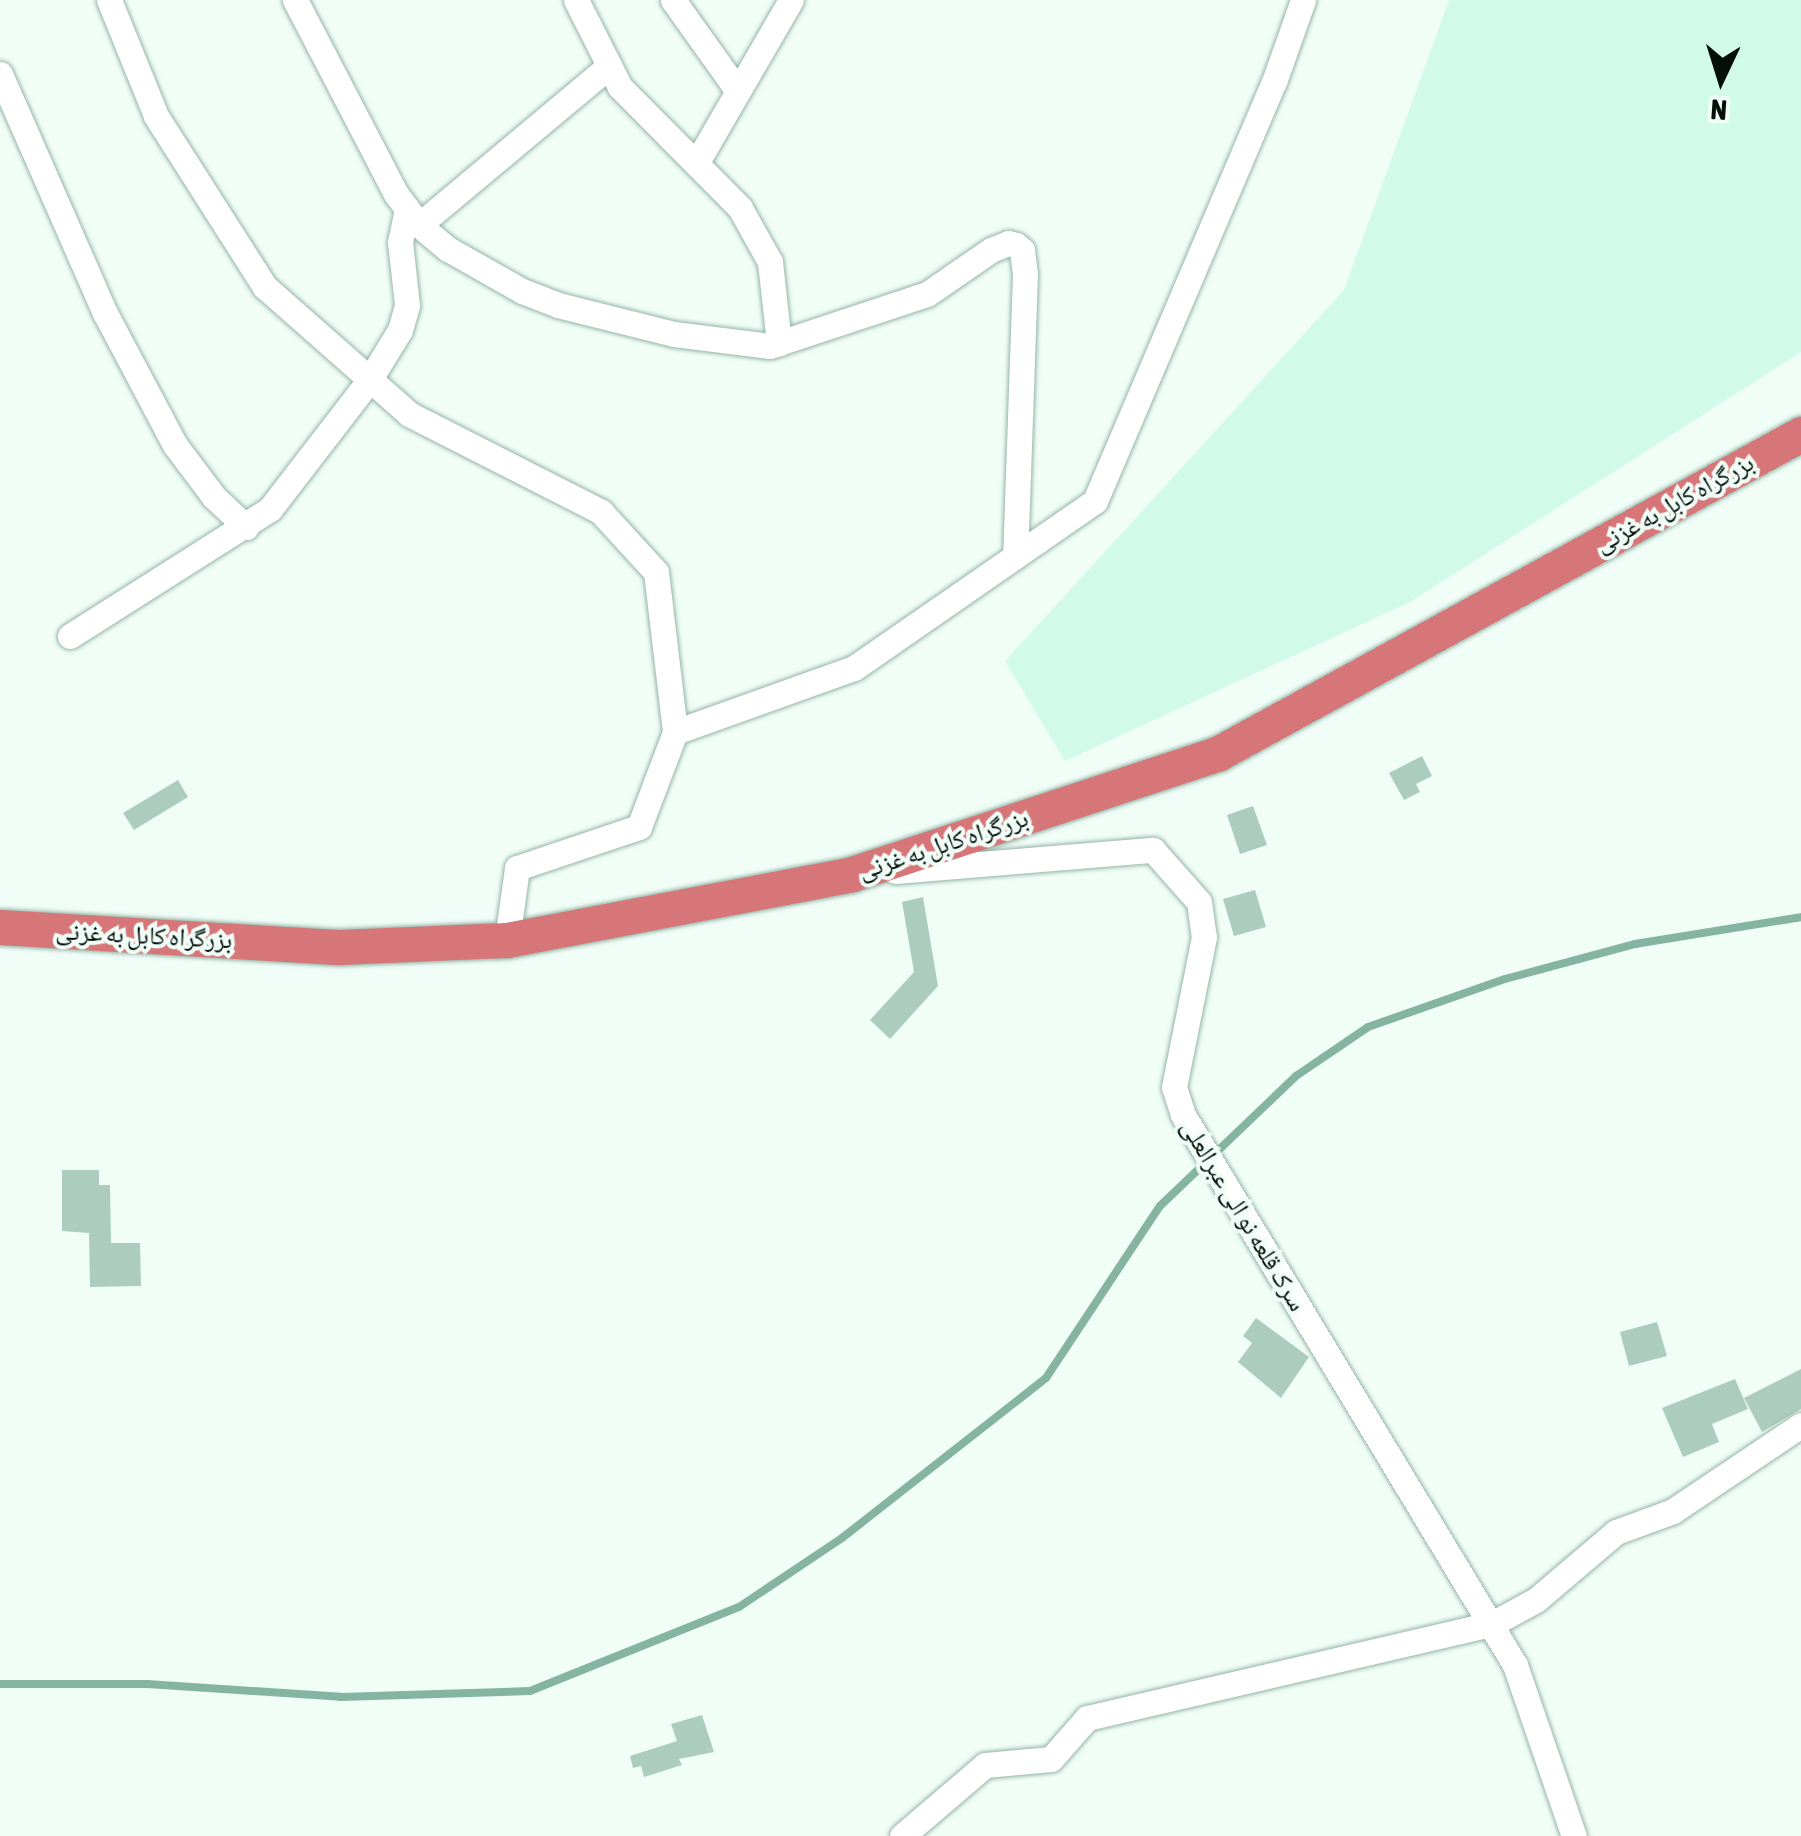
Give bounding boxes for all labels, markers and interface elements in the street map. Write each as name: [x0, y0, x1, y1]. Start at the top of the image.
north arrow: [1671, 30, 1771, 130]
text: N: [1710, 93, 1728, 126]
street label: بزرگراه کابل به غزنی: [1589, 447, 1759, 559]
street label: بزرگراه کابل به غزنی: [854, 802, 1032, 886]
street label: بزرگراه کابل به غزنی: [55, 915, 233, 955]
street label: سرک قلعه نو الی عبرالعلی: [1175, 1114, 1313, 1316]

